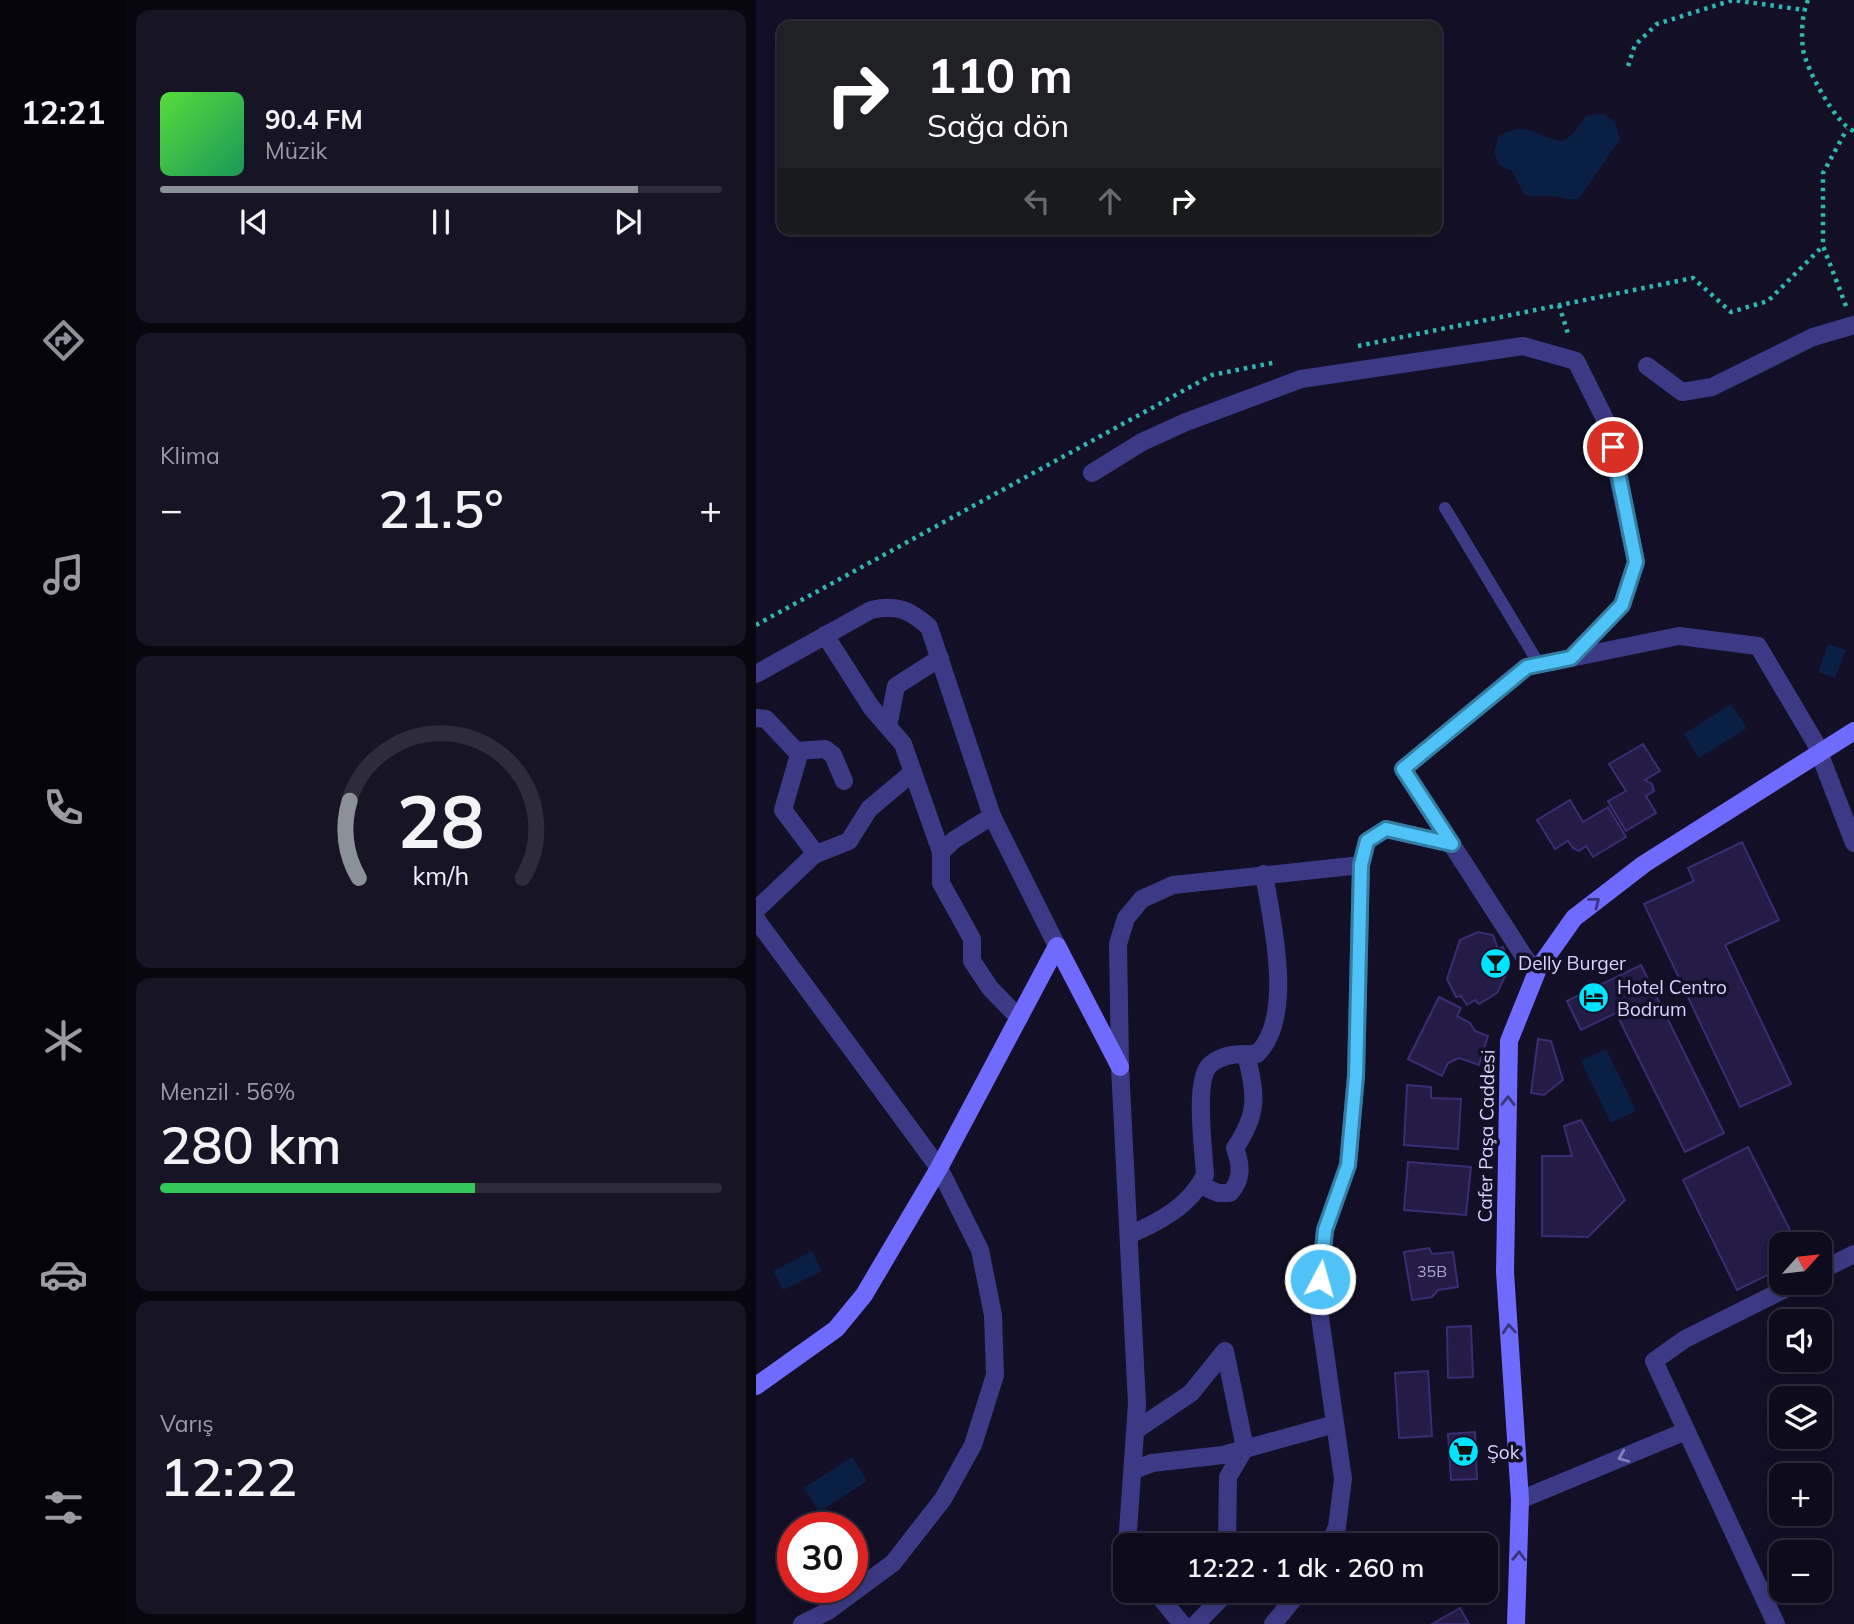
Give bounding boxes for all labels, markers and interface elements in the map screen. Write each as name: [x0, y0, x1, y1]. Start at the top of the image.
text: 110 m: [927, 44, 1073, 105]
icon: right: [812, 49, 903, 140]
text: 12:21: [21, 92, 105, 132]
text: 90.4 FM: [265, 103, 363, 136]
text: Sağa dön: [927, 105, 1069, 145]
text: Müzik: [265, 136, 327, 165]
icon: left: [1018, 182, 1056, 220]
icon: ahead: [1091, 182, 1129, 220]
icon: right: [1164, 182, 1202, 220]
icon: previous: [235, 203, 273, 241]
icon: pause: [422, 203, 460, 241]
icon: next: [609, 203, 647, 241]
icon: directions: [39, 316, 88, 365]
pin: [1583, 417, 1643, 477]
icon: arrive: [1594, 428, 1632, 466]
text: Klima: [160, 441, 220, 470]
text: 21.5°: [378, 476, 504, 541]
text: −: [160, 485, 183, 533]
text: +: [699, 485, 722, 533]
icon: music: [39, 550, 88, 599]
text: 28: [397, 775, 485, 866]
icon: phone: [39, 783, 88, 832]
text: km/h: [413, 860, 469, 891]
one-way arrow: [1588, 897, 1600, 910]
bar icon: Delly Burger: [1478, 946, 1512, 980]
place label: Delly Burger: [1518, 951, 1626, 975]
place label: Hotel Centro Bodrum: [1617, 975, 1727, 1021]
hotel icon: Hotel Centro Bodrum: [1577, 981, 1611, 1015]
icon: climate: [39, 1016, 88, 1065]
street label: Cafer Paşa Caddesi: [1472, 1049, 1500, 1223]
text: Menzil · 56%: [160, 1077, 295, 1106]
one-way arrow: [1500, 1096, 1516, 1106]
text: 280 km: [160, 1112, 341, 1177]
north arrow: [1769, 1232, 1832, 1295]
map controls: [1769, 1232, 1832, 1603]
position arrow: [1283, 1242, 1357, 1316]
icon: car: [39, 1250, 88, 1299]
house number: 35B: [1417, 1261, 1447, 1281]
button: sound: [1769, 1309, 1832, 1372]
one-way arrow: [1502, 1323, 1517, 1334]
button: layers: [1769, 1386, 1832, 1449]
text: Varış: [160, 1409, 214, 1438]
supermarket icon: Şok: [1447, 1435, 1481, 1469]
place label: Şok: [1487, 1440, 1520, 1464]
text: 12:22: [160, 1444, 297, 1509]
one-way arrow: [1617, 1449, 1630, 1463]
button: +: [1769, 1463, 1832, 1526]
icon: filters: [39, 1483, 88, 1532]
speed limit sign: 30: [777, 1512, 868, 1603]
button: −: [1769, 1540, 1832, 1603]
one-way arrow: [1511, 1550, 1526, 1561]
text: 12:22 · 1 dk · 260 m: [1187, 1551, 1424, 1584]

